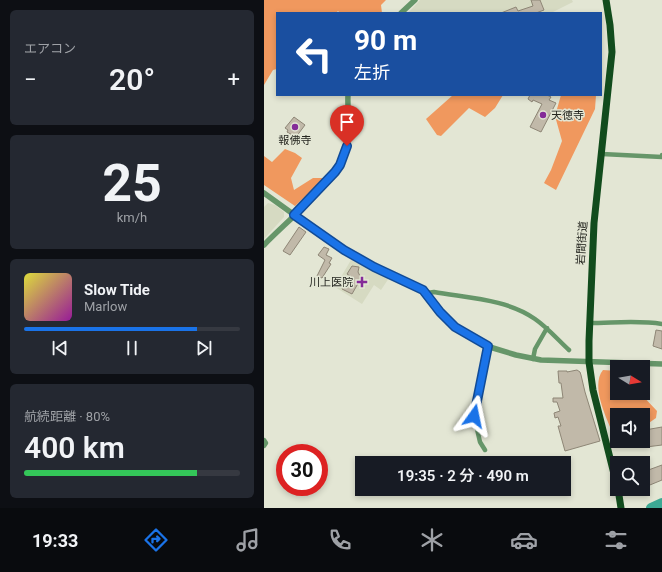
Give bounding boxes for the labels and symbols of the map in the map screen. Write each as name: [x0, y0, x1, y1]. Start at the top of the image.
pin: [330, 105, 364, 146]
place label: 天徳寺: [551, 109, 584, 122]
marker: 天徳寺: [538, 110, 548, 120]
marker: 報佛寺: [290, 122, 300, 132]
place label: 報佛寺: [279, 134, 312, 147]
street label: 岩間街道: [574, 221, 590, 265]
place label: 川上医院: [309, 276, 353, 289]
marker: 川上医院: [356, 276, 368, 288]
north arrow: [610, 360, 650, 400]
position arrow: [453, 395, 495, 437]
speed limit sign: 30: [276, 444, 328, 496]

